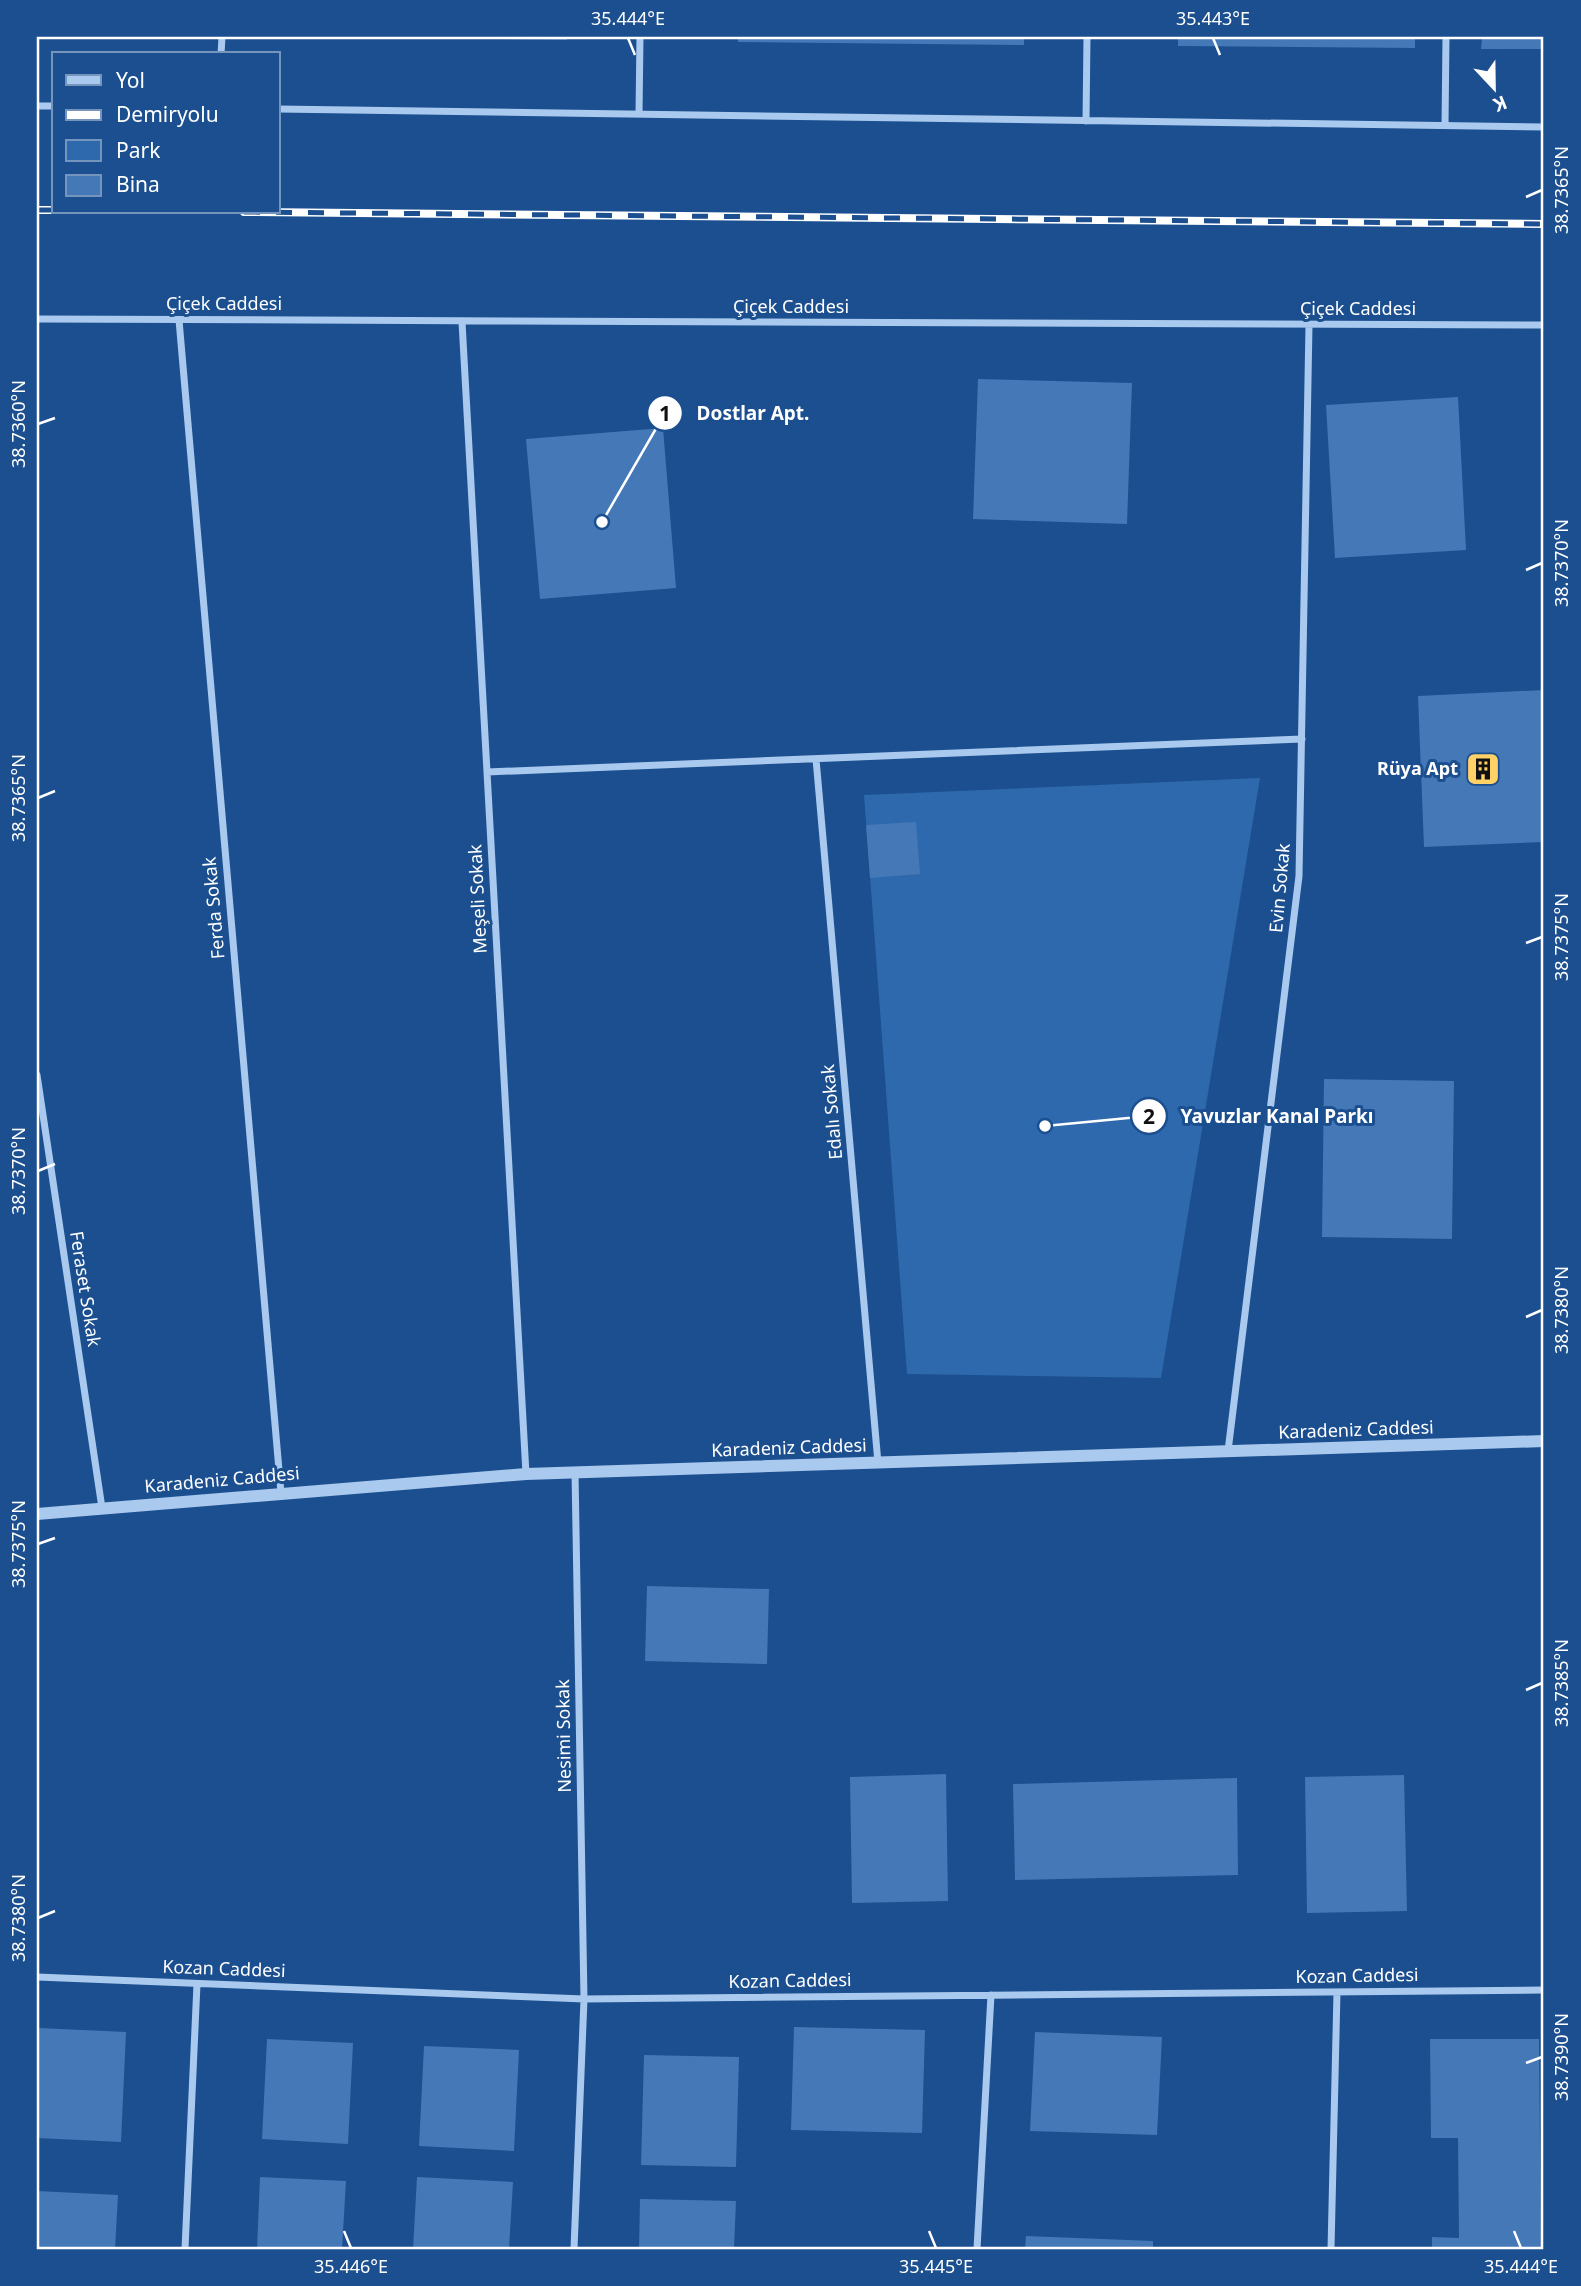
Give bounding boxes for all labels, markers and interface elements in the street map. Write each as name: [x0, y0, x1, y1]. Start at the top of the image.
text: 35.444°E: [591, 6, 665, 30]
text: 35.443°E: [1176, 6, 1250, 30]
legend: [52, 52, 280, 214]
north arrow: [1458, 52, 1528, 122]
text: Yol: [116, 66, 145, 94]
text: K: [1489, 89, 1511, 118]
text: Demiryolu: [116, 100, 219, 128]
text: Park: [116, 136, 161, 164]
text: 38.7365°N: [1549, 146, 1573, 234]
text: Bina: [116, 170, 160, 198]
street label: Çiçek Caddesi: [166, 291, 282, 315]
street label: Çiçek Caddesi: [733, 294, 849, 318]
street label: Çiçek Caddesi: [1300, 296, 1416, 320]
text: 38.7360°N: [6, 380, 30, 468]
callout: Dostlar Apt.: [648, 393, 824, 433]
text: 1: [659, 399, 671, 427]
text: Dostlar Apt.: [697, 400, 809, 426]
text: 38.7370°N: [1549, 519, 1573, 607]
building icon: Rüya Apt: [1464, 750, 1502, 788]
text: 38.7365°N: [6, 754, 30, 842]
place label: Rüya Apt: [1377, 756, 1458, 780]
street label: Evin Sokak: [1263, 842, 1295, 934]
street label: Meşeli Sokak: [462, 843, 492, 954]
street label: Ferda Sokak: [197, 856, 229, 960]
text: 38.7375°N: [1549, 893, 1573, 981]
street label: Edalı Sokak: [815, 1063, 847, 1161]
callout: Yavuzlar Kanal Parkı: [1132, 1096, 1388, 1136]
text: 2: [1143, 1102, 1155, 1130]
text: Yavuzlar Kanal Parkı: [1181, 1103, 1373, 1129]
text: 38.7370°N: [6, 1127, 30, 1215]
street label: Feraset Sokak: [65, 1229, 107, 1349]
text: 38.7380°N: [1549, 1266, 1573, 1354]
street label: Karadeniz Caddesi: [1278, 1414, 1434, 1444]
street label: Karadeniz Caddesi: [711, 1432, 867, 1462]
street label: Karadeniz Caddesi: [143, 1460, 300, 1498]
text: 38.7375°N: [6, 1500, 30, 1588]
text: 38.7385°N: [1549, 1639, 1573, 1727]
street label: Nesimi Sokak: [550, 1679, 576, 1793]
text: 38.7380°N: [6, 1874, 30, 1962]
street label: Kozan Caddesi: [162, 1954, 286, 1982]
street label: Kozan Caddesi: [1295, 1962, 1419, 1988]
street label: Kozan Caddesi: [728, 1967, 852, 1993]
text: 38.7390°N: [1549, 2013, 1573, 2101]
text: 35.446°E: [314, 2254, 388, 2278]
text: 35.445°E: [899, 2254, 973, 2278]
text: 35.444°E: [1484, 2254, 1558, 2278]

